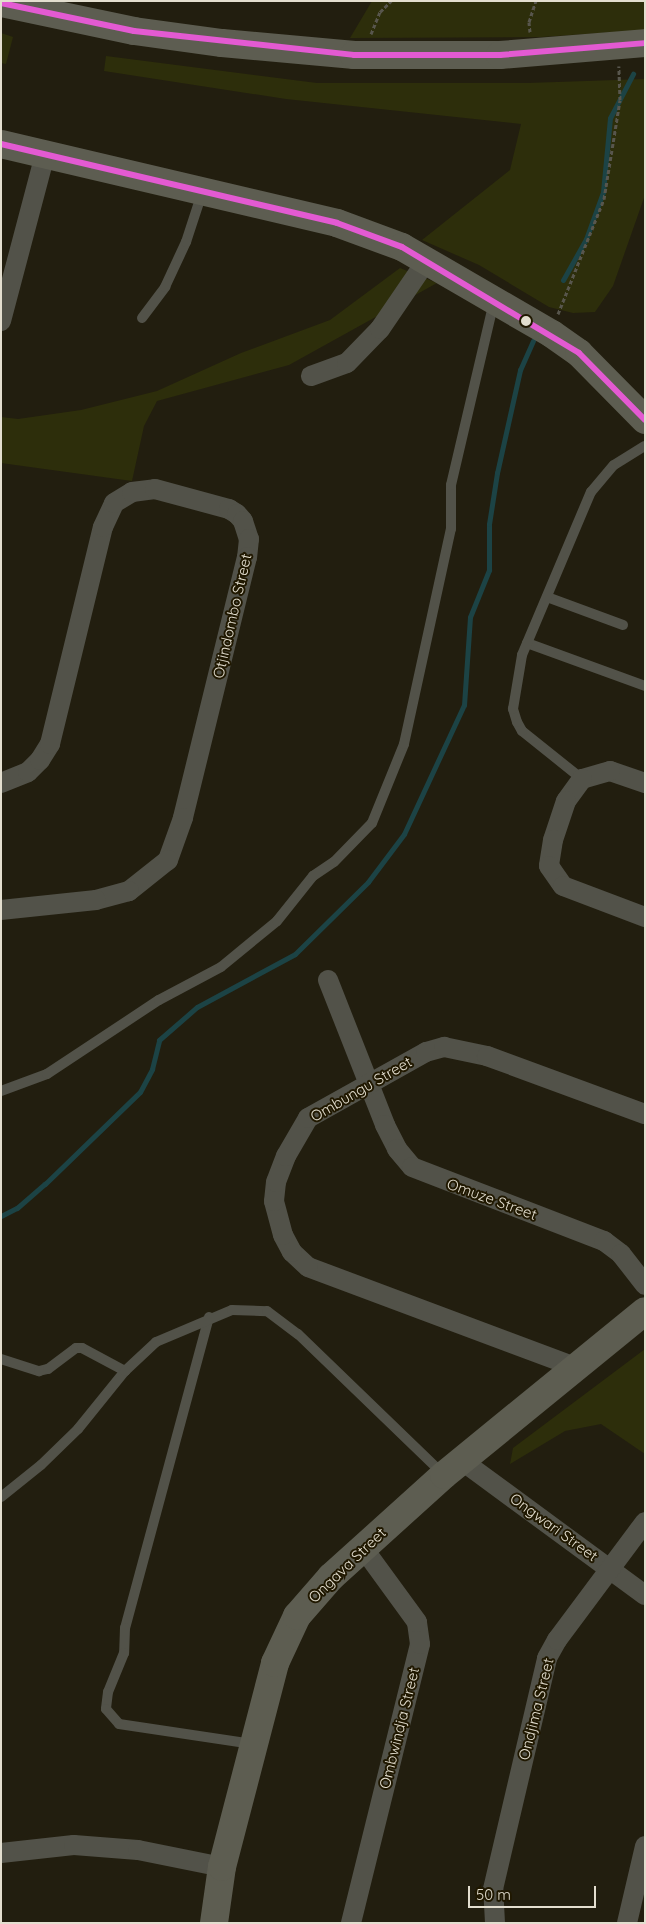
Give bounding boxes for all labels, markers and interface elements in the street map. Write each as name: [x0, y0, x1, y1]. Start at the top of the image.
unlabelled marker: [521, 316, 531, 326]
street label: Otjindombo Street: [209, 552, 255, 680]
street label: Ombungu Street: [307, 1053, 415, 1125]
street label: Omuze Street: [445, 1174, 539, 1224]
street label: Ongwari Street: [507, 1489, 601, 1565]
street label: Ongava Street: [305, 1524, 389, 1606]
street label: Ondjima Street: [515, 1656, 557, 1762]
street label: Ombwindja Street: [375, 1665, 423, 1791]
scale bar: [471, 1876, 598, 1908]
text: 50 m: [476, 1885, 511, 1904]

